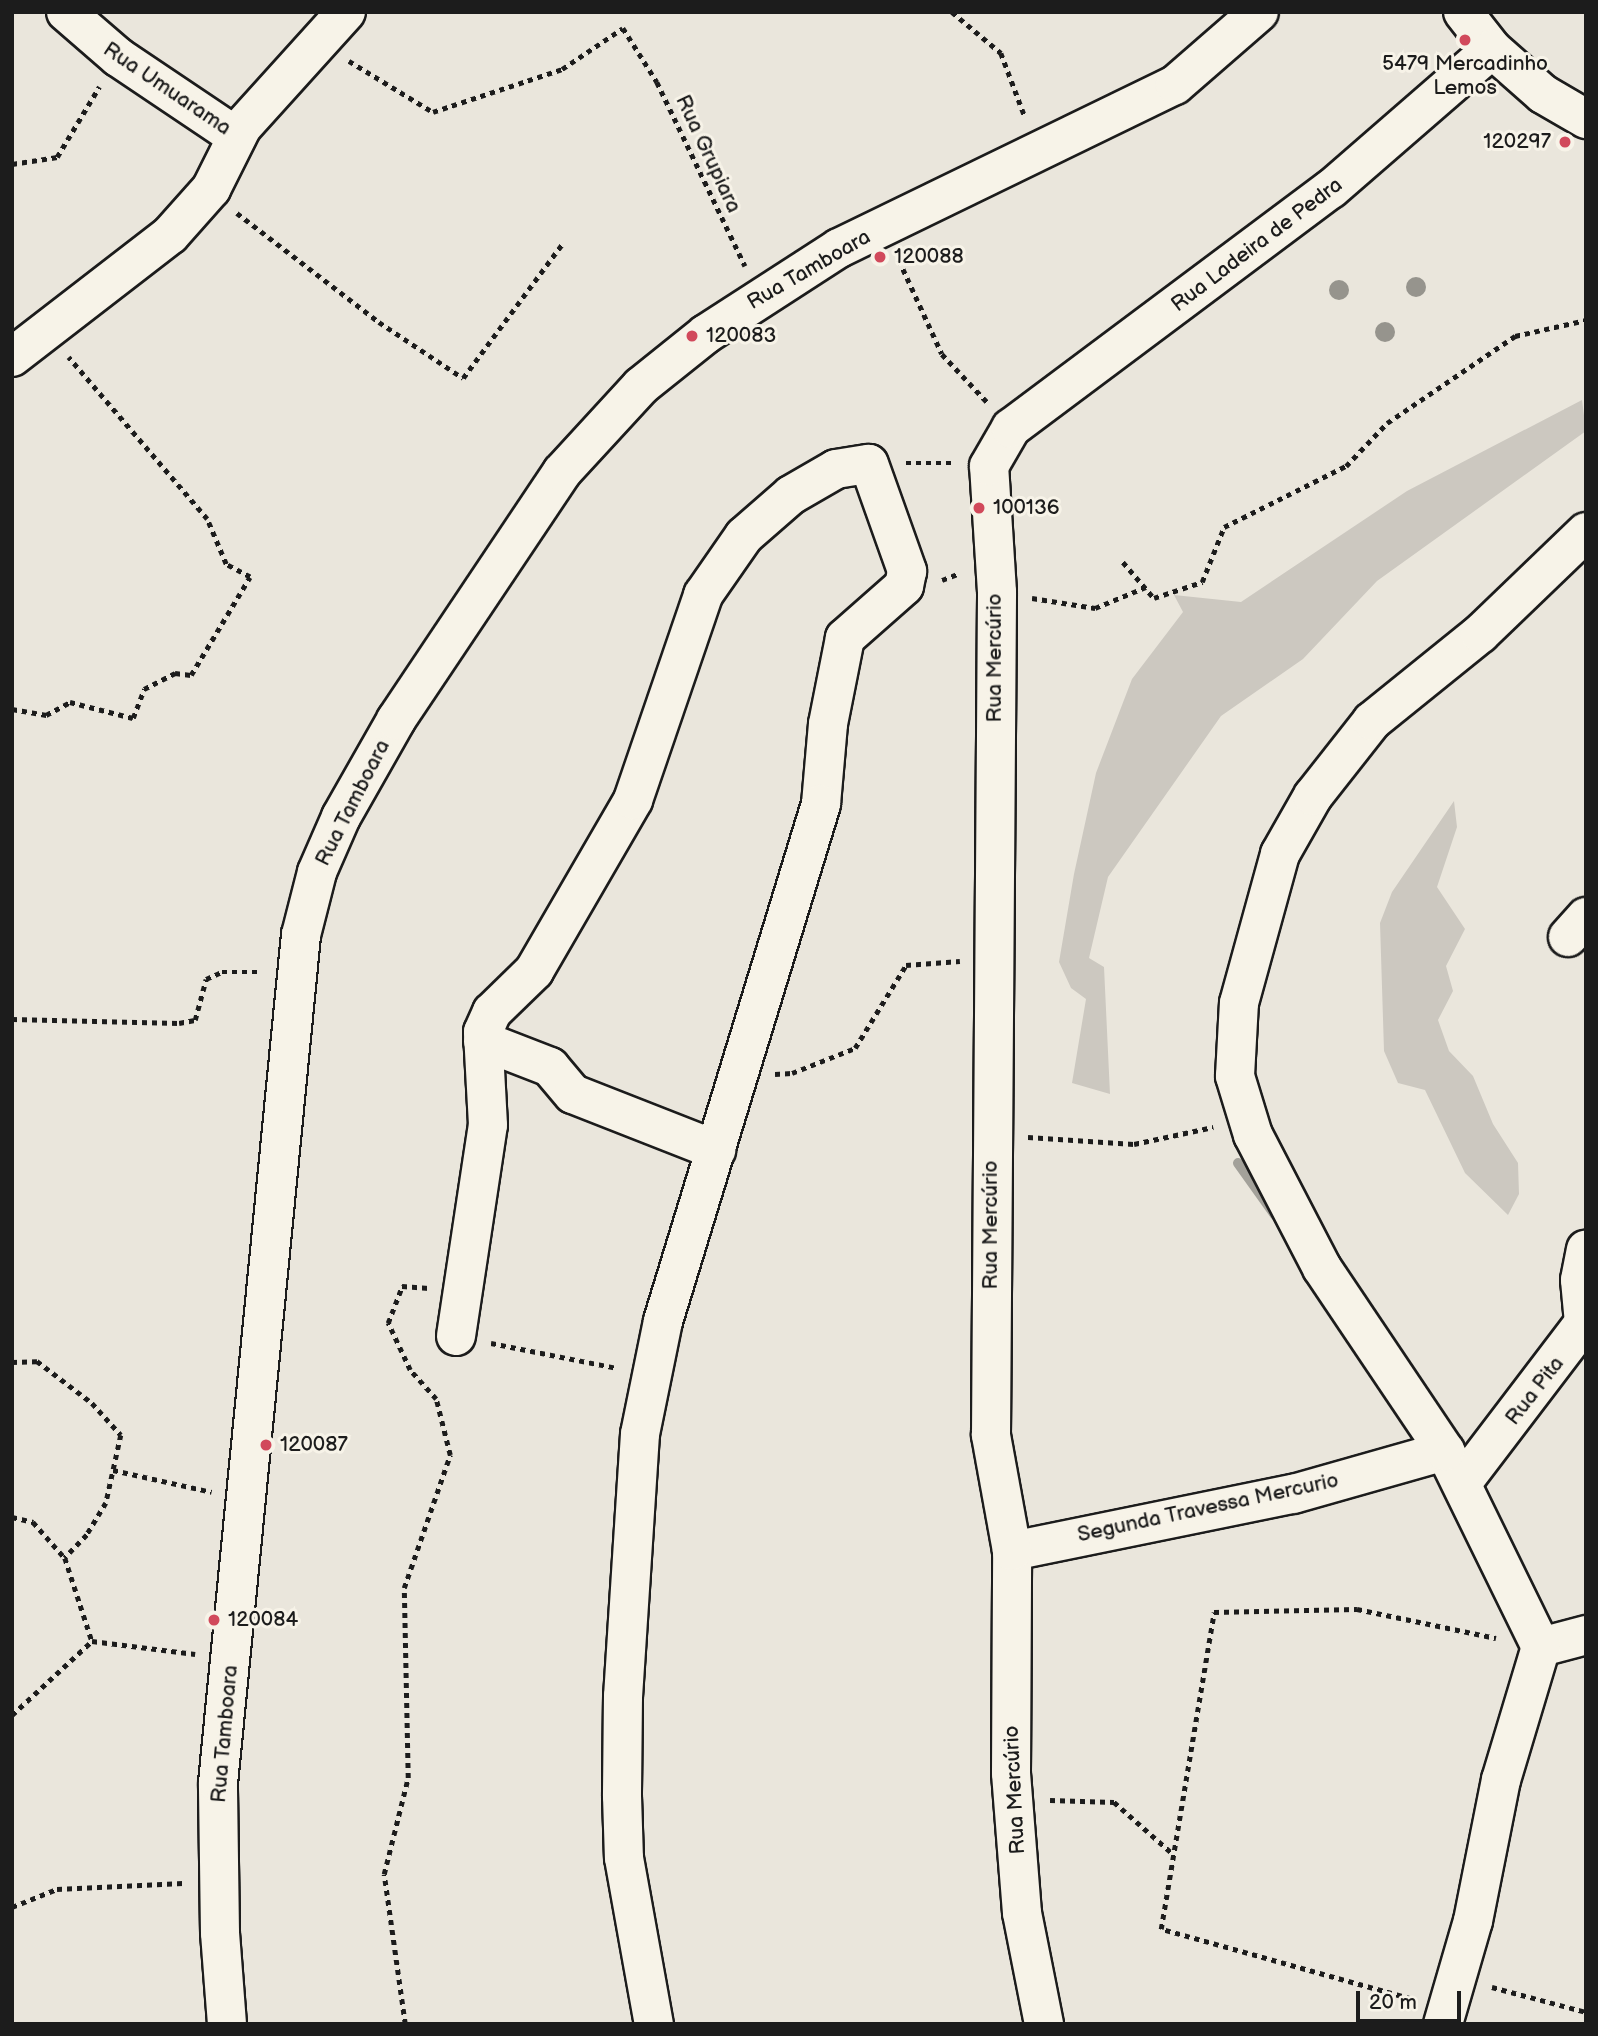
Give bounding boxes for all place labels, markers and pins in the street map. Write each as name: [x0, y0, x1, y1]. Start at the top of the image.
marker: 5479 Mercadinho Lemos: [1457, 32, 1473, 48]
place label: 5479 Mercadinho Lemos: [1382, 51, 1548, 101]
place label: 120297: [1483, 129, 1551, 155]
marker: 120297: [1557, 134, 1573, 150]
place label: 120088: [894, 244, 964, 270]
marker: 120088: [872, 249, 888, 265]
place label: 120083: [706, 323, 776, 349]
marker: 120083: [684, 328, 700, 344]
place label: 100136: [993, 495, 1060, 521]
marker: 100136: [971, 500, 987, 516]
place label: 120087: [280, 1432, 348, 1458]
marker: 120087: [258, 1437, 274, 1453]
place label: 120084: [228, 1607, 298, 1633]
marker: 120084: [206, 1612, 222, 1628]

